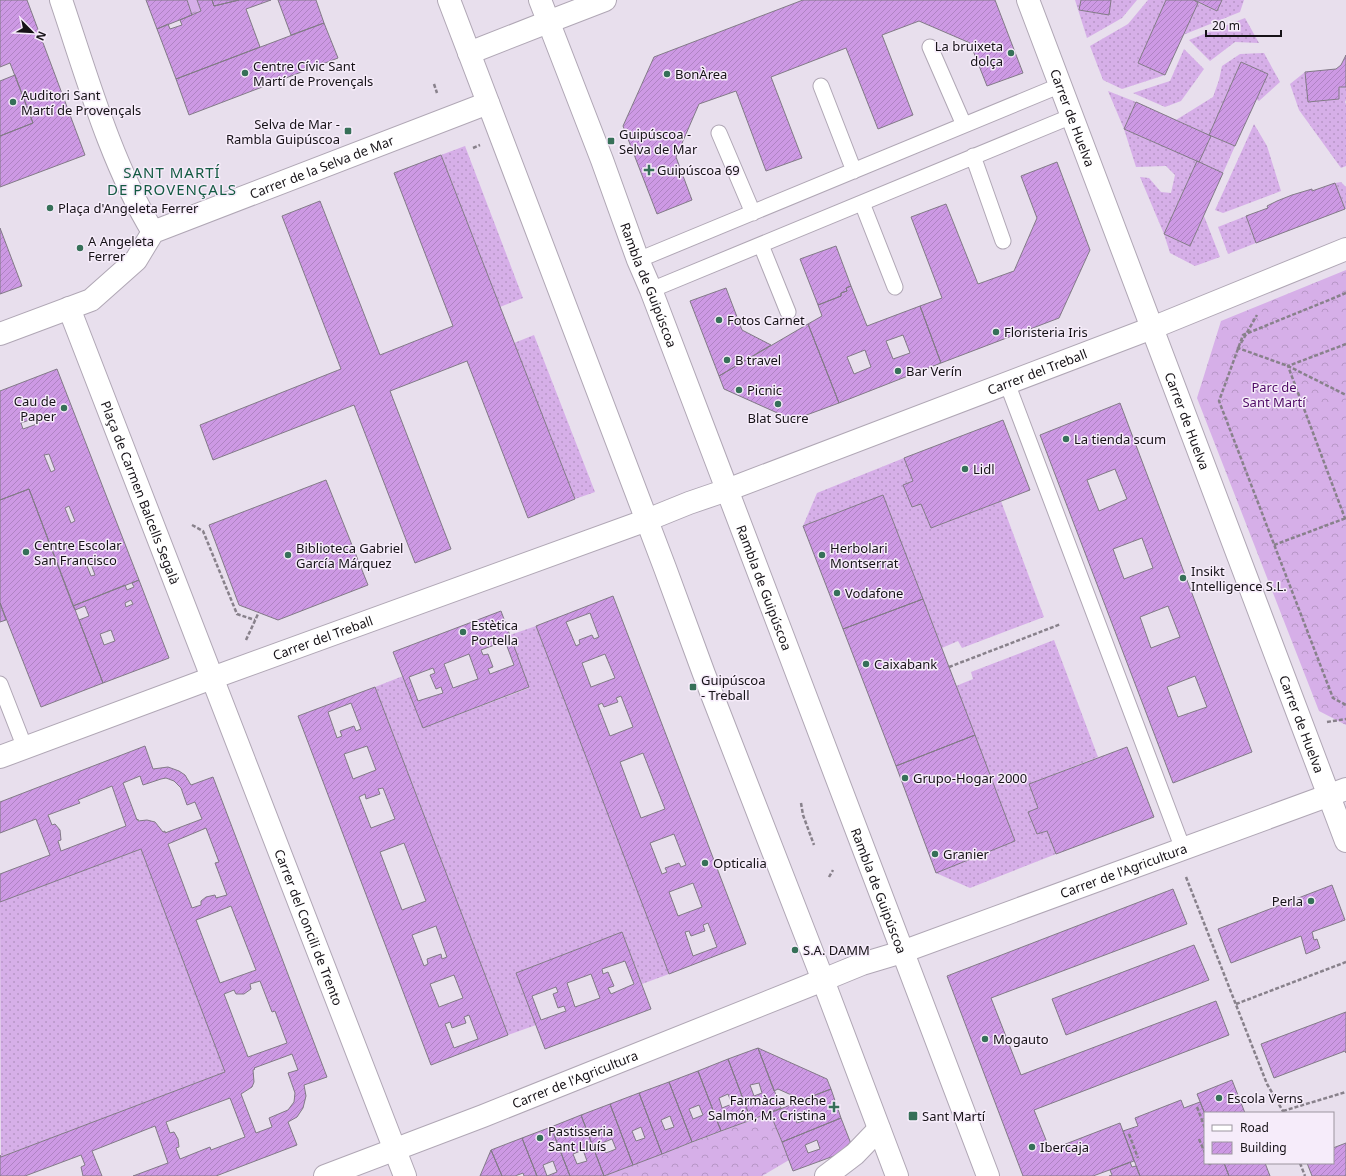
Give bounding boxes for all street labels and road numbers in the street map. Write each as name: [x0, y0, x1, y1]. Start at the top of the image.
street label: Carrer de Huelva: [1046, 66, 1099, 169]
street label: Carrer de la Selva de Mar: [247, 131, 397, 203]
street label: Rambla de Guipúscoa: [616, 220, 681, 350]
street label: Carrer del Treball: [985, 345, 1090, 399]
street label: Carrer de Huelva: [1160, 369, 1214, 472]
street label: Plaça de Carmen Balcells Segalà: [97, 398, 184, 587]
street label: Rambla de Guipúscoa: [732, 522, 796, 653]
street label: Carrer del Treball: [270, 611, 375, 664]
street label: Carrer de Huelva: [1275, 673, 1328, 775]
street label: Rambla de Guipúscoa: [847, 825, 911, 956]
street label: Carrer de l'Agricultura: [1058, 839, 1190, 902]
street label: Carrer del Concili de Trento: [270, 846, 347, 1008]
street label: Carrer de l'Agricultura: [509, 1046, 640, 1112]

